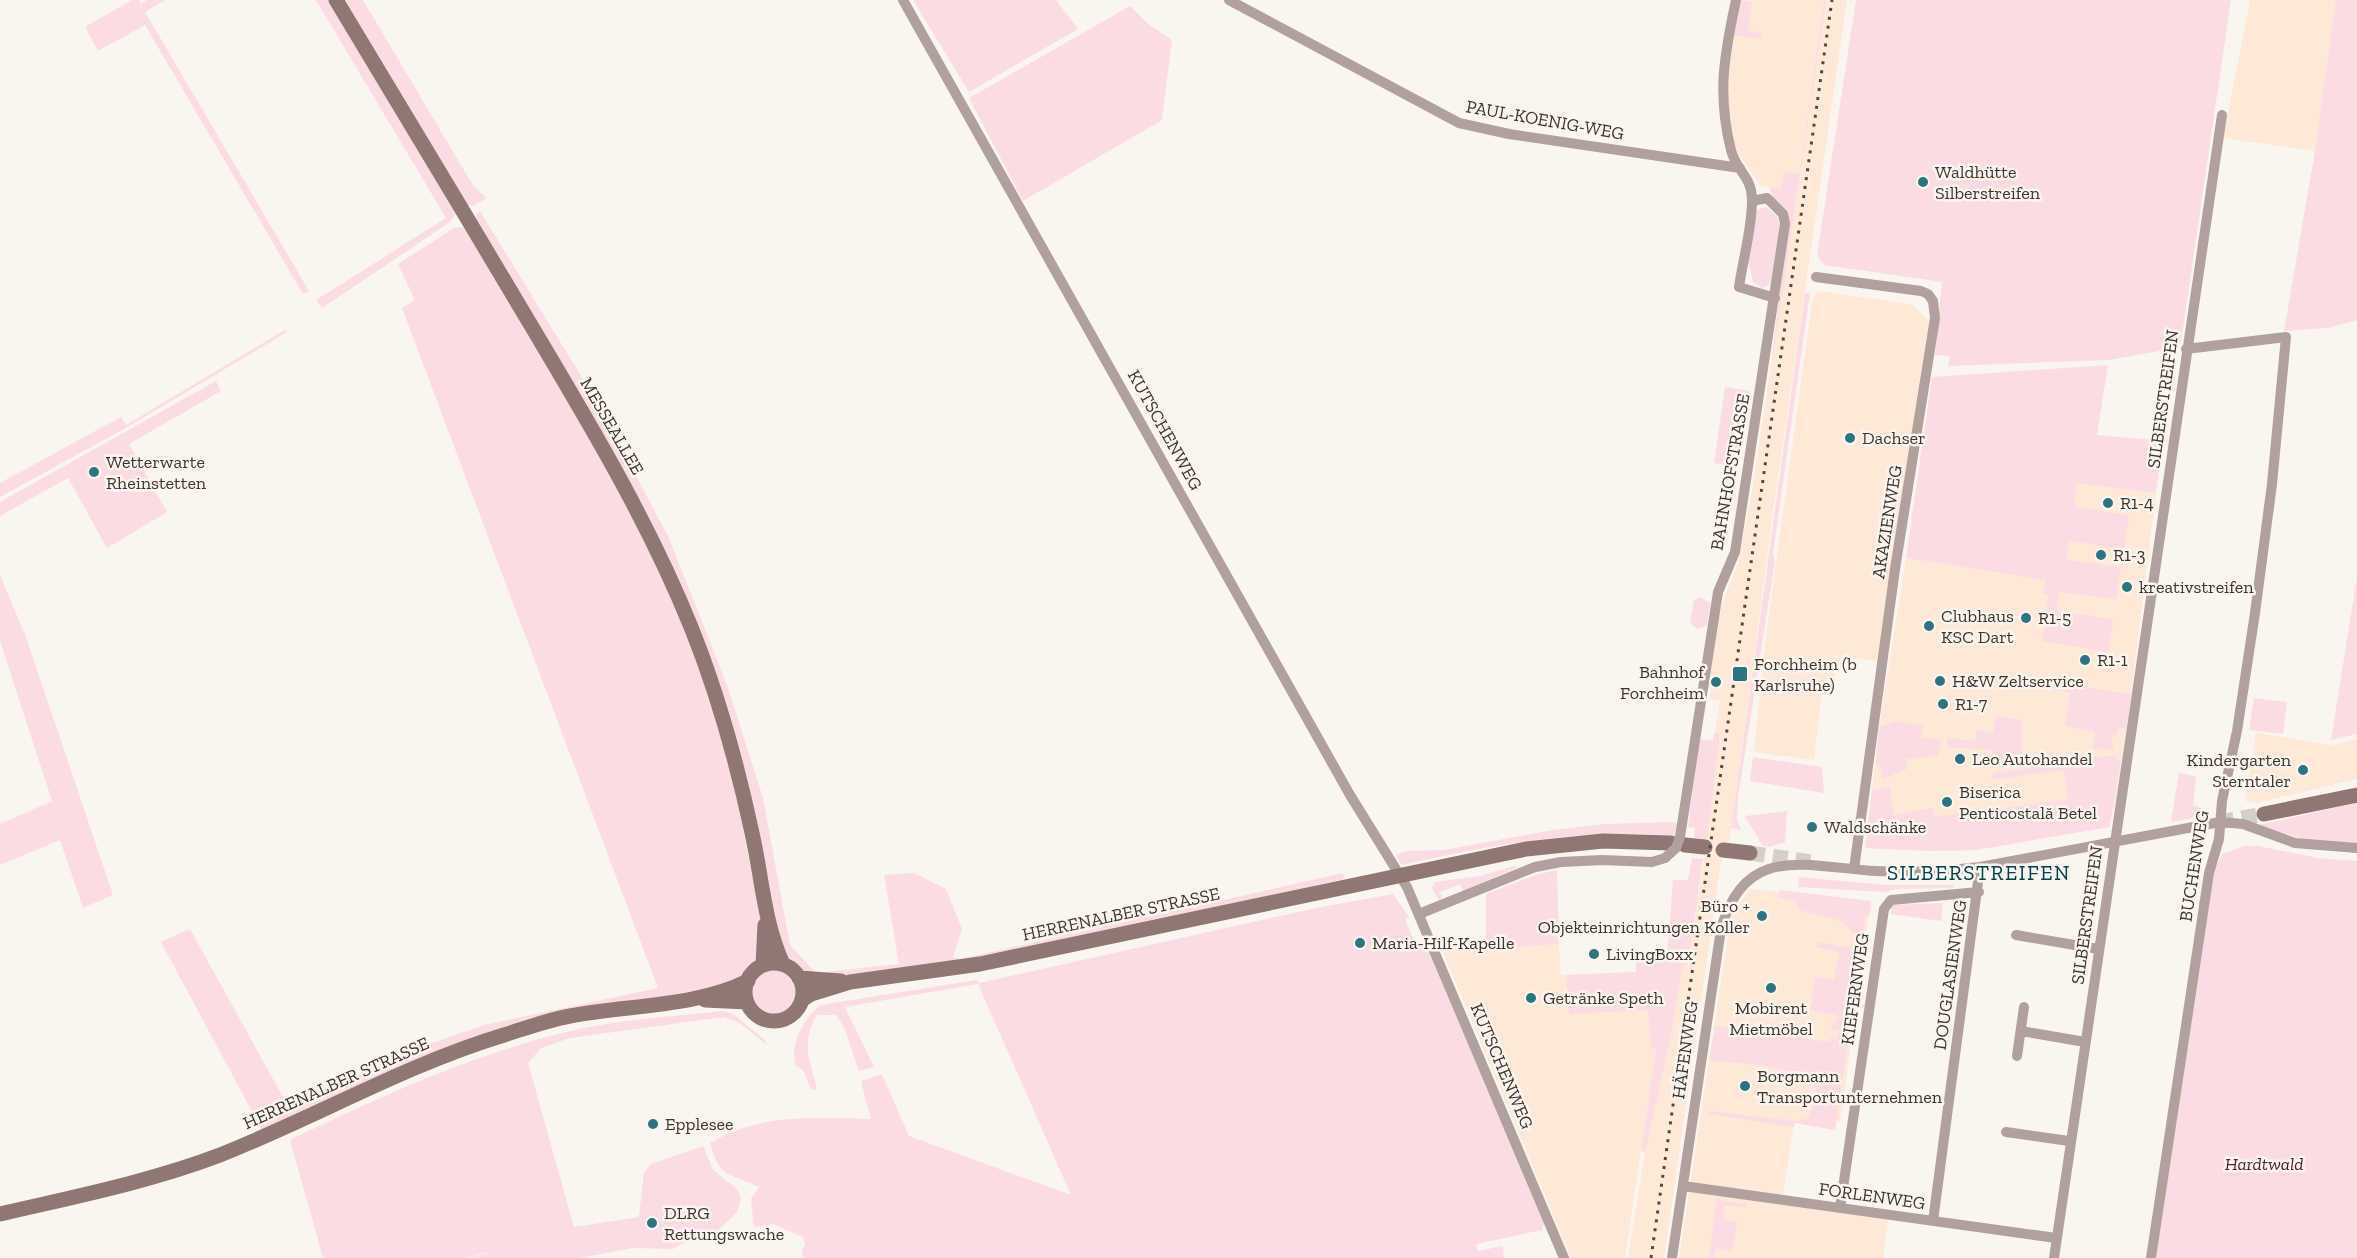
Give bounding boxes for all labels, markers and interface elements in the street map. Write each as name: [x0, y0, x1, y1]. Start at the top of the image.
street label: PAUL-KOENIG-WEG: [1464, 95, 1626, 145]
place label: Waldhütte Silberstreifen: [1935, 161, 2041, 204]
marker: Waldhütte Silberstreifen: [1916, 175, 1930, 189]
street label: SILBERSTREIFEN: [2142, 328, 2184, 470]
street label: KUTSCHENWEG: [1123, 366, 1207, 494]
street label: MESSEALLEE: [575, 373, 649, 479]
street label: BAHNHOFSTRASSE: [1705, 392, 1755, 552]
place label: Dachser: [1862, 427, 1926, 449]
marker: Dachser: [1843, 431, 1857, 445]
place label: Wetterwarte Rheinstetten: [106, 451, 207, 494]
street label: AKAZIENWEG: [1867, 464, 1907, 580]
marker: Wetterwarte Rheinstetten: [87, 465, 101, 479]
place label: R1-4: [2120, 492, 2154, 514]
marker: R1-4: [2101, 496, 2115, 510]
place label: R1-3: [2113, 544, 2146, 566]
marker: R1-3: [2094, 548, 2108, 562]
place label: kreativstreifen: [2139, 576, 2254, 598]
marker: kreativstreifen: [2120, 580, 2134, 594]
place label: Clubhaus KSC Dart: [1941, 605, 2014, 648]
place label: R1-5: [2038, 607, 2071, 629]
marker: R1-5: [2019, 611, 2033, 625]
marker: Clubhaus KSC Dart: [1922, 619, 1936, 633]
place label: R1-1: [2097, 649, 2128, 671]
place label: Forchheim (b Karlsruhe): [1754, 653, 1857, 696]
marker: R1-1: [2078, 653, 2092, 667]
place label: Bahnhof Forchheim: [1620, 661, 1705, 704]
marker: Forchheim (b Karlsruhe): [1731, 665, 1749, 683]
place label: H&W Zeltservice: [1952, 670, 2084, 692]
marker: H&W Zeltservice: [1933, 674, 1947, 688]
marker: Bahnhof Forchheim: [1709, 675, 1723, 689]
place label: R1-7: [1955, 693, 1988, 715]
marker: R1-7: [1936, 697, 1950, 711]
place label: Leo Autohandel: [1972, 748, 2093, 770]
place label: Kindergarten Sterntaler: [2187, 749, 2292, 792]
marker: Leo Autohandel: [1953, 752, 1967, 766]
marker: Kindergarten Sterntaler: [2296, 763, 2310, 777]
place label: Biserica Penticostală Betel: [1959, 781, 2097, 824]
marker: Biserica Penticostală Betel: [1940, 795, 1954, 809]
street label: BUCHENWEG: [2174, 809, 2214, 923]
place label: Waldschänke: [1824, 816, 1926, 838]
marker: Waldschänke: [1805, 820, 1819, 834]
street label: SILBERSTREIFEN: [2066, 844, 2108, 986]
district label: SILBERSTREIFEN: [1887, 860, 2071, 885]
street label: HERRENALBER STRASSE: [1020, 882, 1222, 946]
place label: Büro + Objekteinrichtungen Koller: [1538, 895, 1750, 938]
street label: DOUGLASIENWEG: [1929, 898, 1971, 1052]
marker: Büro + Objekteinrichtungen Koller: [1755, 909, 1769, 923]
place label: Maria-Hilf-Kapelle: [1372, 932, 1514, 954]
street label: KIEFERNWEG: [1836, 932, 1874, 1046]
marker: Maria-Hilf-Kapelle: [1353, 936, 1367, 950]
place label: LivingBoxx: [1606, 943, 1693, 965]
marker: LivingBoxx: [1587, 947, 1601, 961]
marker: Mobirent Mietmöbel: [1764, 981, 1778, 995]
place label: Getränke Speth: [1543, 987, 1663, 1009]
marker: Getränke Speth: [1524, 991, 1538, 1005]
place label: Mobirent Mietmöbel: [1729, 997, 1813, 1040]
street label: HÄFENWEG: [1667, 999, 1703, 1101]
street label: KUTSCHENWEG: [1466, 1000, 1538, 1132]
street label: HERRENALBER STRASSE: [240, 1032, 432, 1134]
place label: Borgmann Transportunternehmen: [1757, 1065, 1943, 1108]
marker: Borgmann Transportunternehmen: [1738, 1079, 1752, 1093]
place label: Epplesee: [665, 1113, 733, 1135]
marker: Epplesee: [646, 1117, 660, 1131]
park label: Hardtwald: [2225, 1153, 2303, 1175]
street label: FORLENWEG: [1817, 1178, 1927, 1214]
place label: DLRG Rettungswache: [664, 1202, 784, 1245]
marker: DLRG Rettungswache: [645, 1216, 659, 1230]

